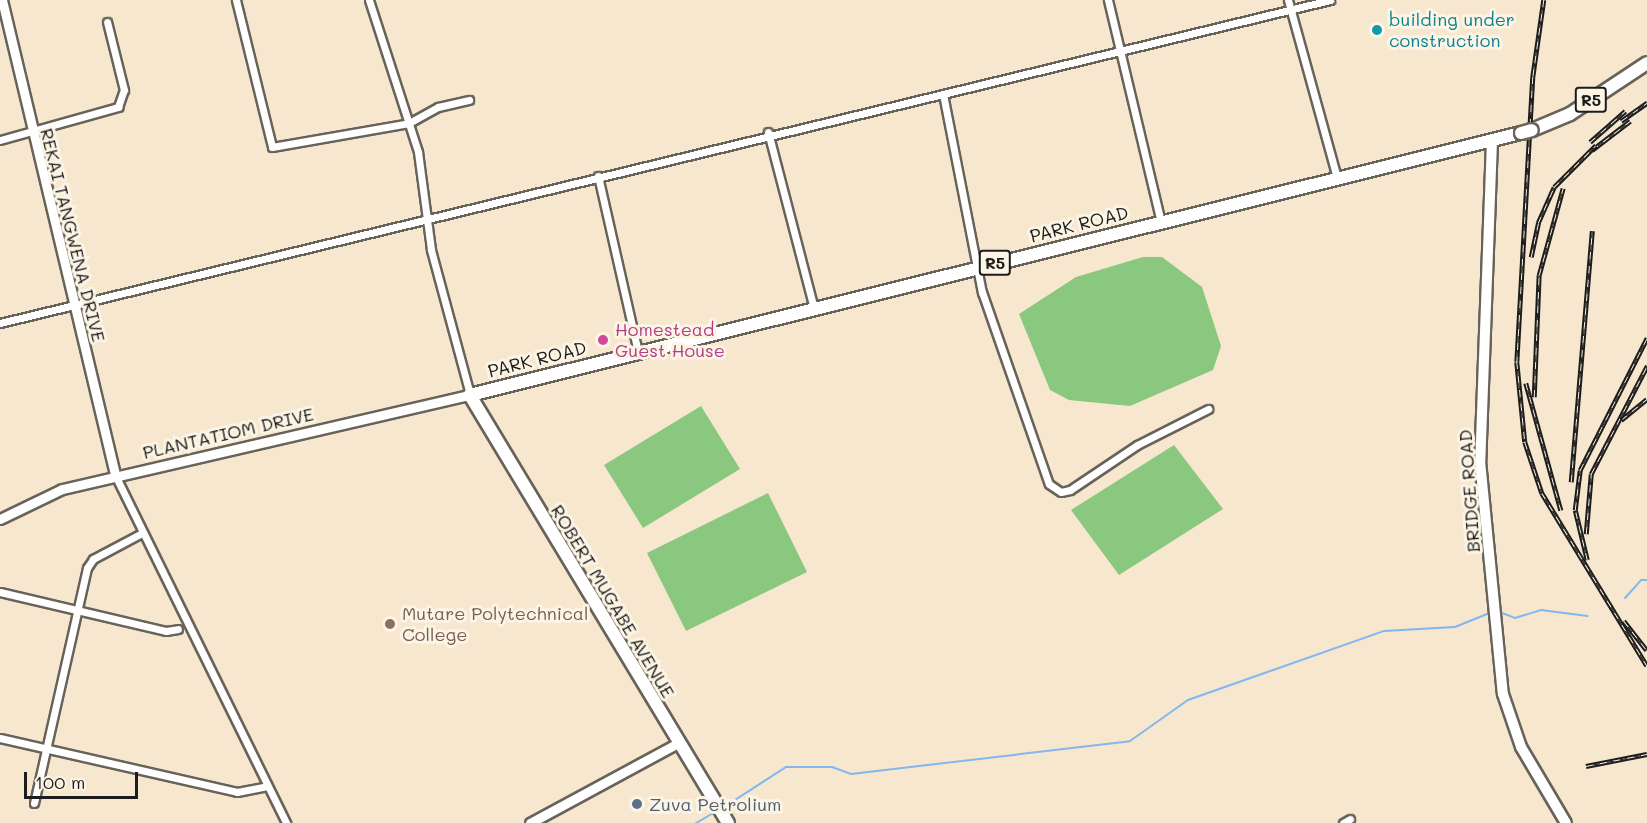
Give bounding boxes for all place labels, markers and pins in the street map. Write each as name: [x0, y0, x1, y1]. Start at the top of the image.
place label: building under construction: [1389, 9, 1515, 52]
marker: building under construction: [1370, 23, 1384, 37]
place label: Homestead Guest House: [615, 319, 725, 362]
marker: Homestead Guest House: [596, 333, 610, 347]
place label: Mutare Polytechnical College: [402, 603, 588, 646]
marker: Mutare Polytechnical College: [383, 617, 397, 631]
place label: Zuva Petrolium: [649, 793, 781, 815]
marker: Zuva Petrolium: [630, 797, 644, 811]

